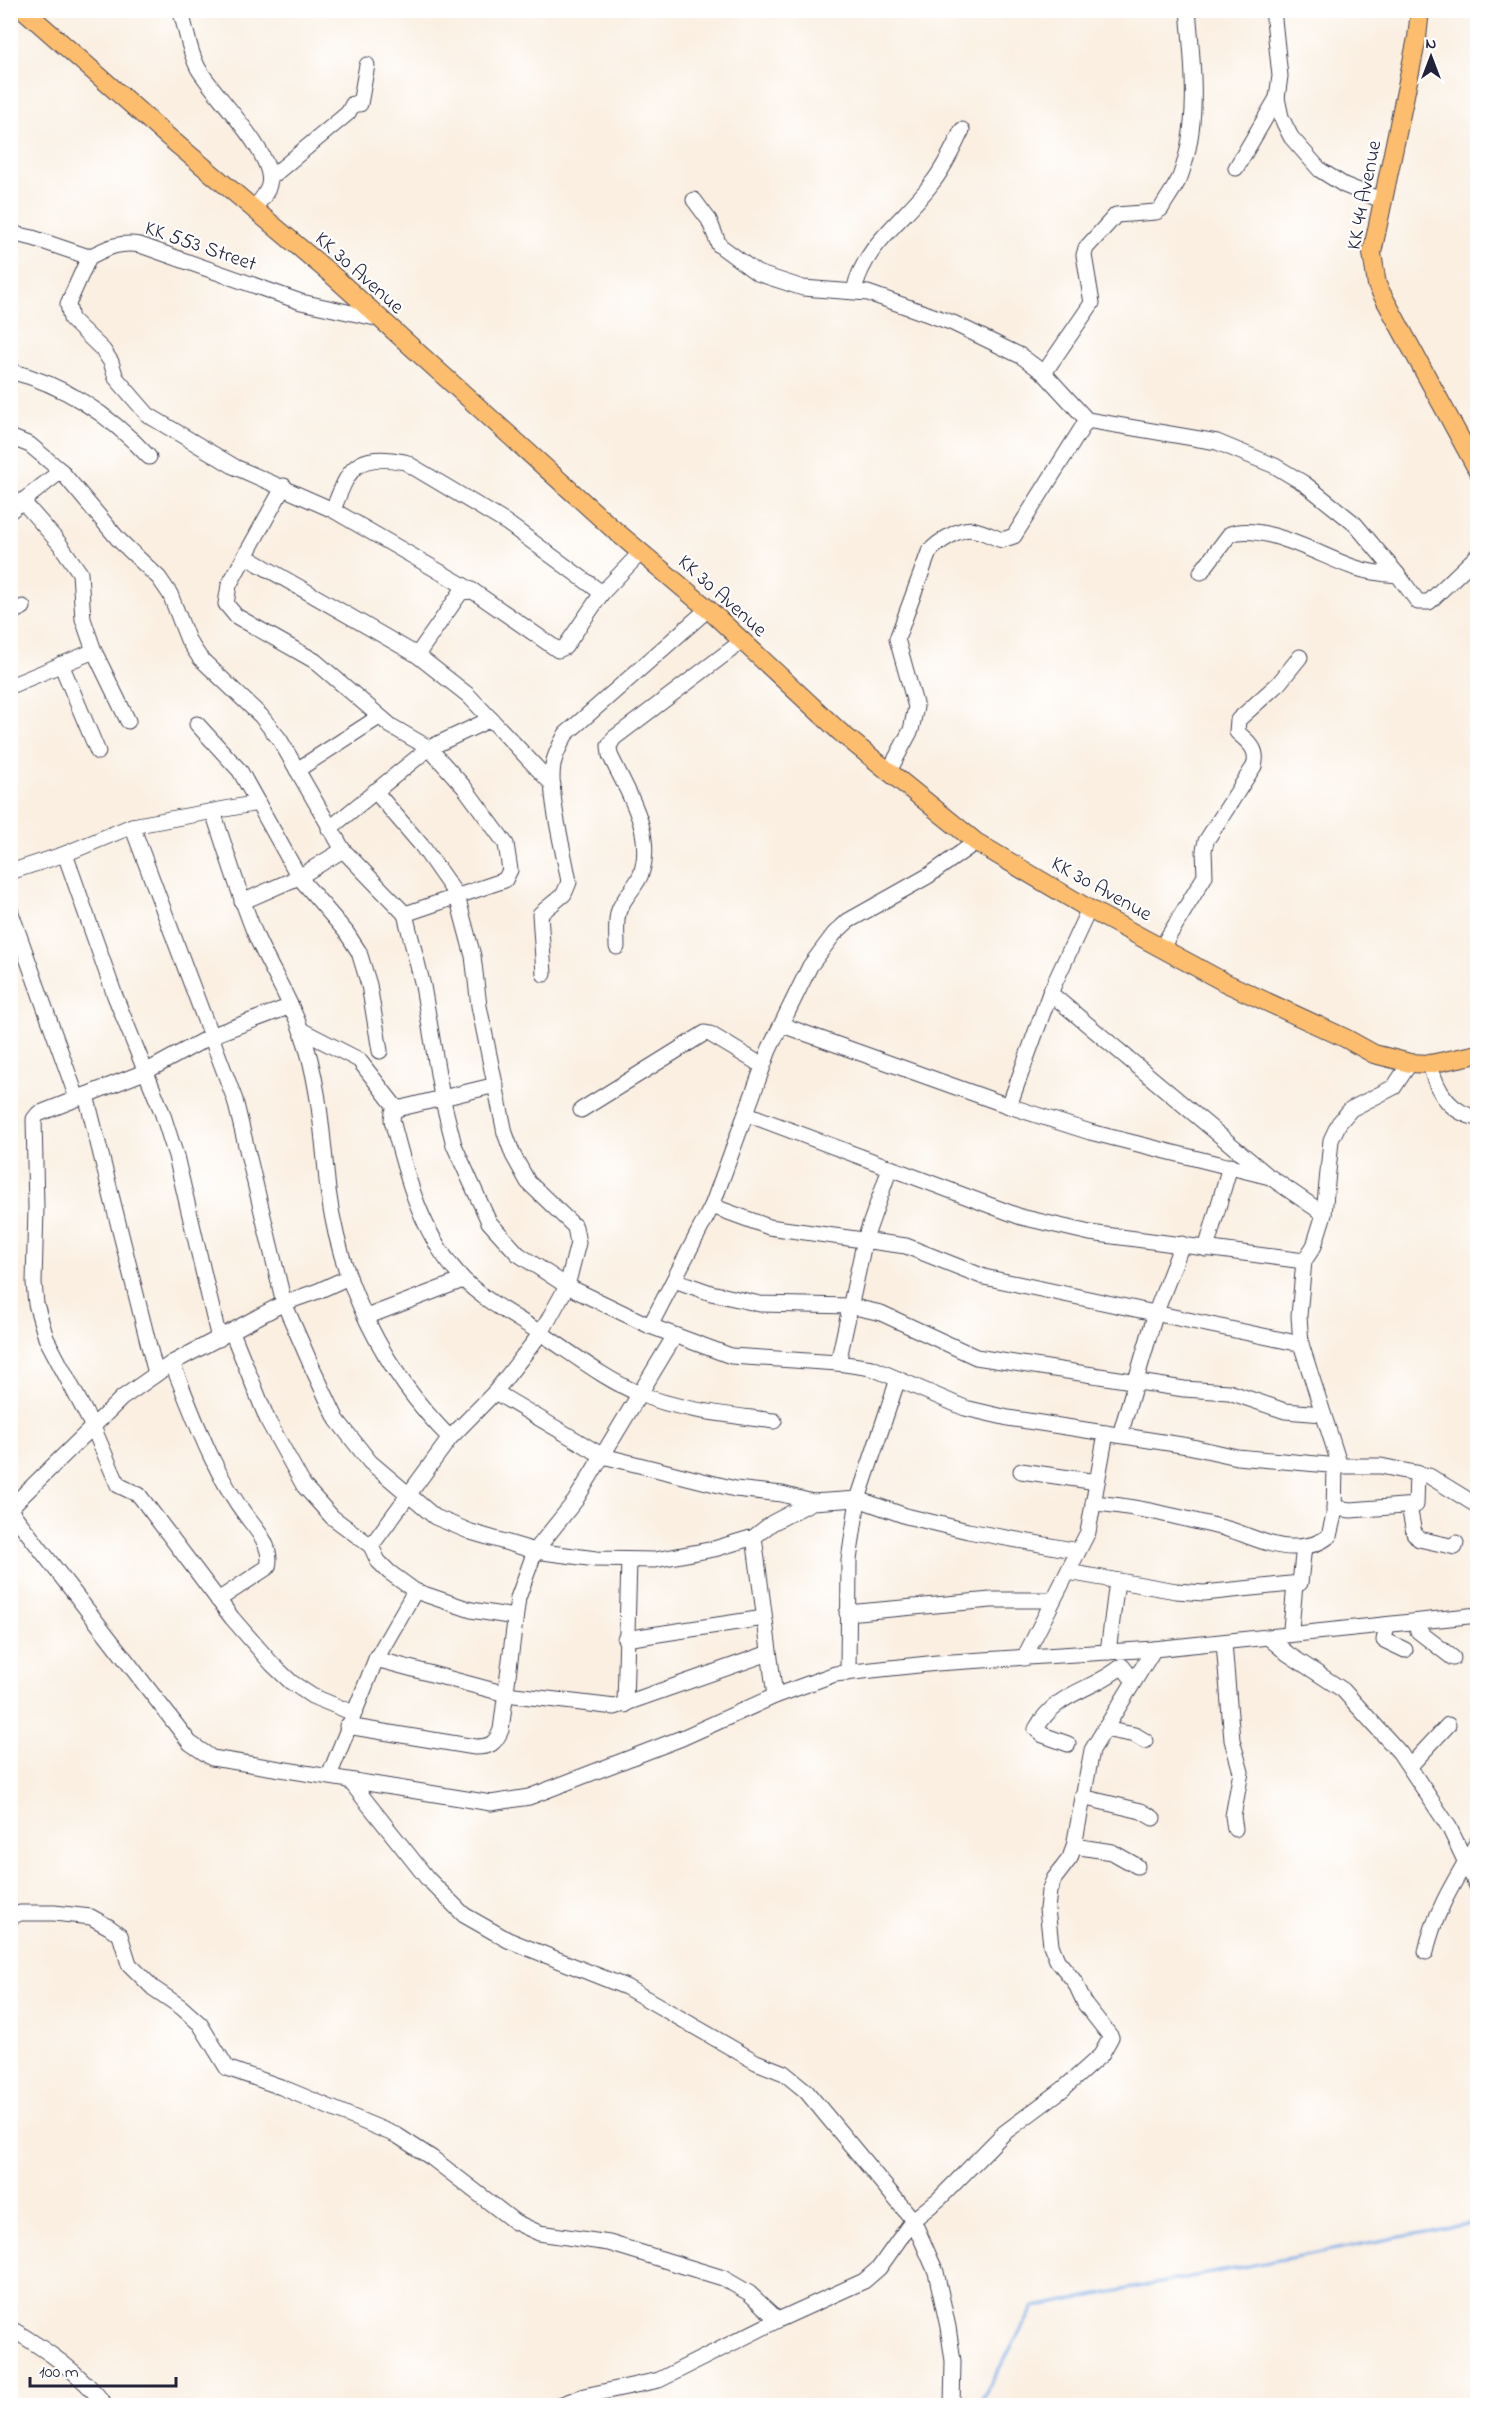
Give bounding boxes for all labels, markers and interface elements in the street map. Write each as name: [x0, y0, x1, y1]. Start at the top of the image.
north arrow: [1401, 27, 1461, 87]
text: N: [1426, 32, 1437, 56]
street label: KK 44 Avenue: [1340, 137, 1390, 253]
street label: KK 553 Street: [140, 214, 260, 280]
street label: KK 30 Avenue: [307, 225, 411, 322]
street label: KK 30 Avenue: [670, 548, 774, 645]
street label: KK 30 Avenue: [1045, 850, 1158, 930]
scale bar: [30, 2350, 176, 2388]
text: 100 m: [39, 2360, 79, 2386]

